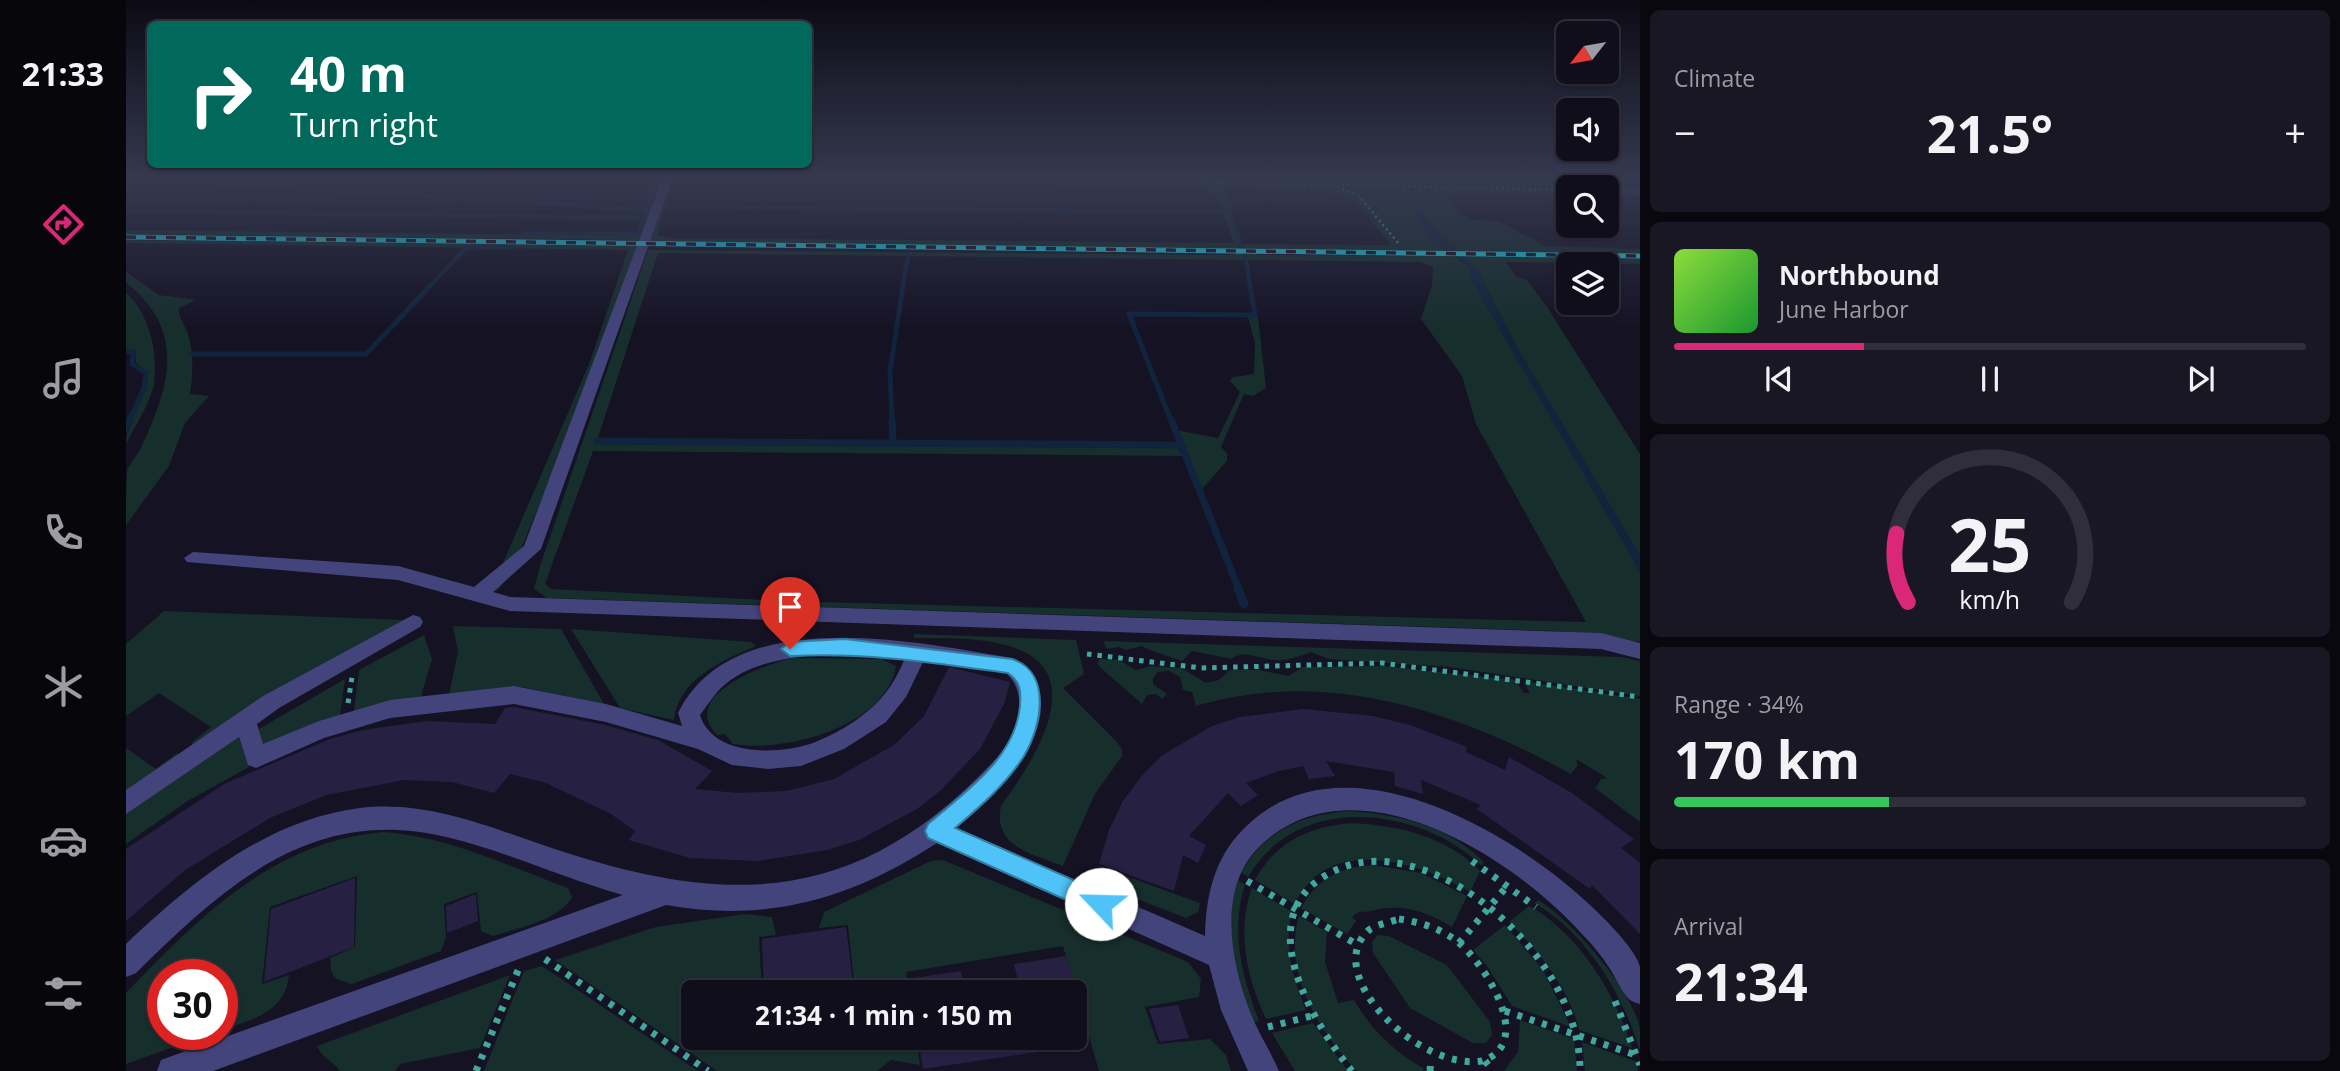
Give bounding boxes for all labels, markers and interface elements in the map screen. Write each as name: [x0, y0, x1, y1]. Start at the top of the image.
north arrow: [1556, 21, 1619, 84]
map controls: [1556, 21, 1619, 315]
text: 40 m: [290, 40, 407, 106]
icon: right: [175, 49, 266, 140]
text: 21:33: [22, 52, 104, 95]
text: Climate: [1674, 62, 1755, 94]
text: 21.5°: [1927, 97, 2053, 168]
button: sound: [1556, 98, 1619, 161]
text: Turn right: [290, 103, 438, 146]
text: −: [1674, 106, 1696, 158]
text: +: [2284, 106, 2306, 158]
button: search: [1556, 175, 1619, 238]
icon: directions: [39, 200, 88, 249]
button: layers: [1556, 252, 1619, 315]
text: Northbound: [1779, 257, 1940, 293]
text: June Harbor: [1779, 293, 1909, 325]
icon: music: [39, 354, 88, 403]
icon: previous: [1760, 360, 1798, 398]
icon: pause: [1971, 360, 2009, 398]
icon: next: [2182, 360, 2220, 398]
text: 25: [1948, 494, 2032, 593]
icon: phone: [39, 508, 88, 557]
pin: [760, 577, 820, 649]
text: km/h: [1960, 581, 2020, 615]
icon: arrive: [771, 588, 809, 626]
icon: climate: [39, 662, 88, 711]
text: Range · 34%: [1674, 688, 1804, 720]
text: 170 km: [1674, 723, 1860, 794]
icon: car: [39, 816, 88, 865]
position arrow: [1064, 867, 1138, 941]
text: Arrival: [1674, 910, 1743, 942]
text: 21:34: [1674, 945, 1808, 1016]
speed limit sign: 30: [147, 959, 238, 1050]
icon: filters: [39, 969, 88, 1018]
text: 21:34 · 1 min · 150 m: [755, 997, 1013, 1033]

